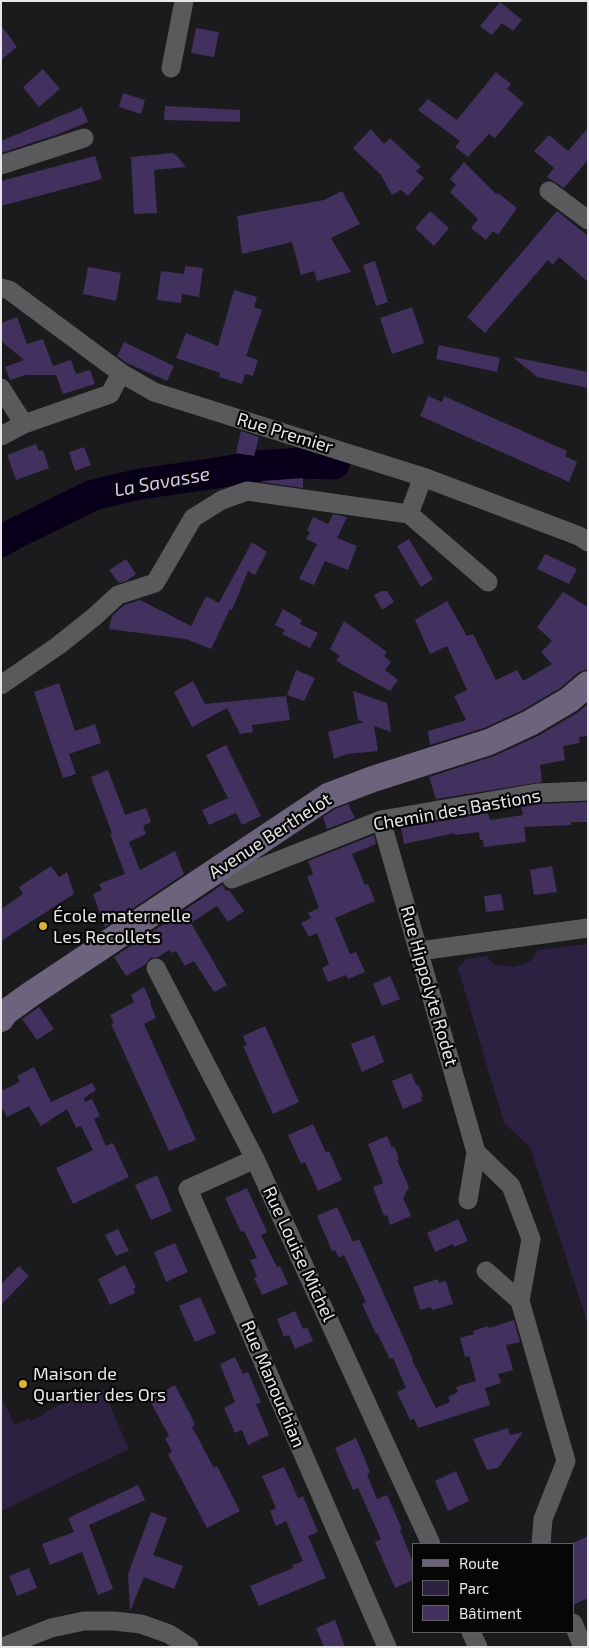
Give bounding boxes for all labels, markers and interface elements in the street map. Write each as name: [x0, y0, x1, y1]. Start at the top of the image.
street label: Rue Premier: [234, 408, 336, 458]
water label: La Savasse: [112, 462, 212, 502]
street label: Chemin des Bastions: [372, 785, 542, 835]
street label: Avenue Berthelot: [205, 788, 335, 884]
street label: Rue Hippolyte Rodet: [396, 903, 462, 1069]
place label: École maternelle Les Recollets: [53, 905, 191, 948]
marker: École maternelle Les Recollets: [37, 920, 49, 932]
street label: Rue Louise Michel: [258, 1183, 340, 1325]
street label: Rue Manouchian: [237, 1317, 309, 1451]
place label: Maison de Quartier des Ors: [33, 1363, 166, 1406]
marker: Maison de Quartier des Ors: [17, 1378, 29, 1390]
legend: [412, 1543, 574, 1633]
text: Route: [459, 1554, 499, 1572]
text: Parc: [459, 1579, 489, 1597]
text: Bâtiment: [459, 1604, 522, 1622]

